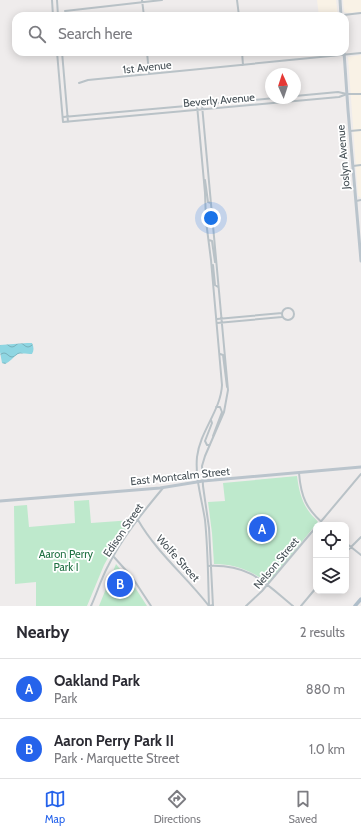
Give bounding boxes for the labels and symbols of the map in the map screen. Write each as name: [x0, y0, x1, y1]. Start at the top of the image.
street label: 1st Avenue: [122, 57, 173, 77]
north arrow: [265, 68, 301, 104]
street label: Beverly Avenue: [183, 90, 256, 110]
street label: Joslyn Avenue: [333, 124, 353, 191]
your location: [201, 208, 221, 228]
street label: East Montcalm Street: [130, 464, 231, 488]
street label: Edison Street: [100, 500, 146, 560]
pin: A: [249, 514, 275, 544]
street label: Wolfe Street: [153, 532, 203, 585]
street label: Nelson Street: [250, 534, 302, 592]
park label: Aaron Perry Park I: [39, 547, 94, 574]
pin: B: [107, 569, 133, 599]

